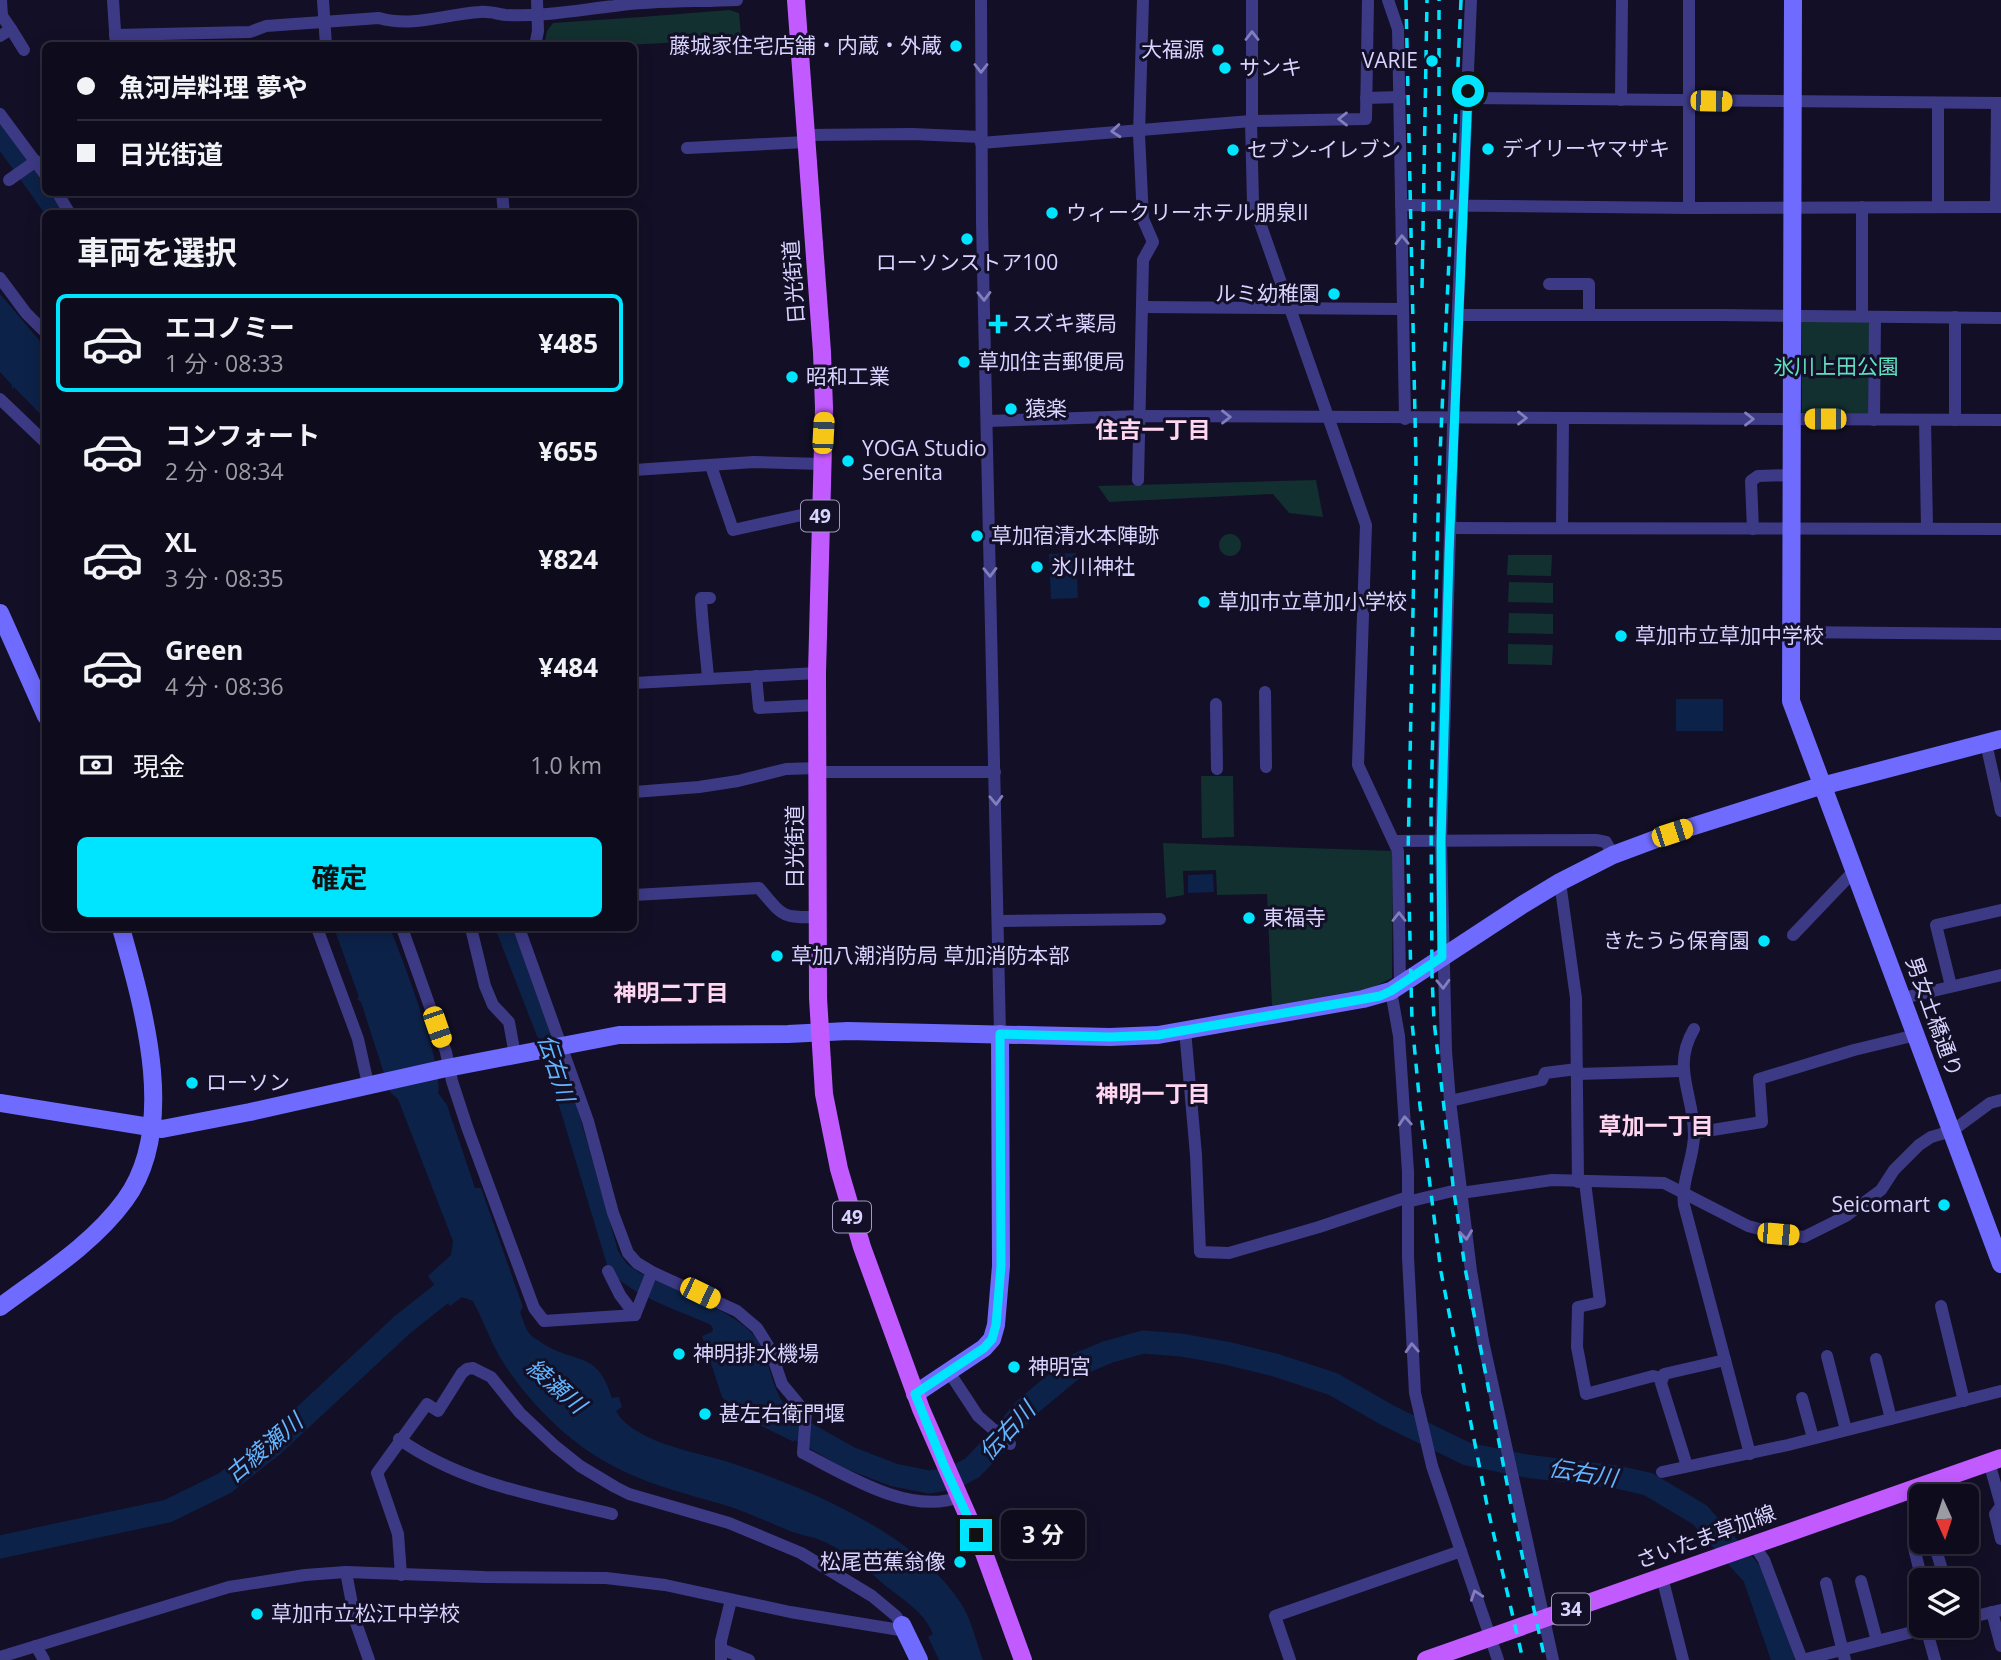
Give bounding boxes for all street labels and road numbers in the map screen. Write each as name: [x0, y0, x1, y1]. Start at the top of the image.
street label: 日光街道: [776, 239, 810, 325]
road number: 49: [801, 500, 839, 531]
street label: 日光街道: [780, 805, 808, 889]
street label: 男女土橋通り: [1900, 953, 1970, 1081]
road number: 49: [833, 1202, 871, 1232]
street label: さいたま草加線: [1632, 1498, 1779, 1574]
road number: 34: [1552, 1594, 1590, 1624]

